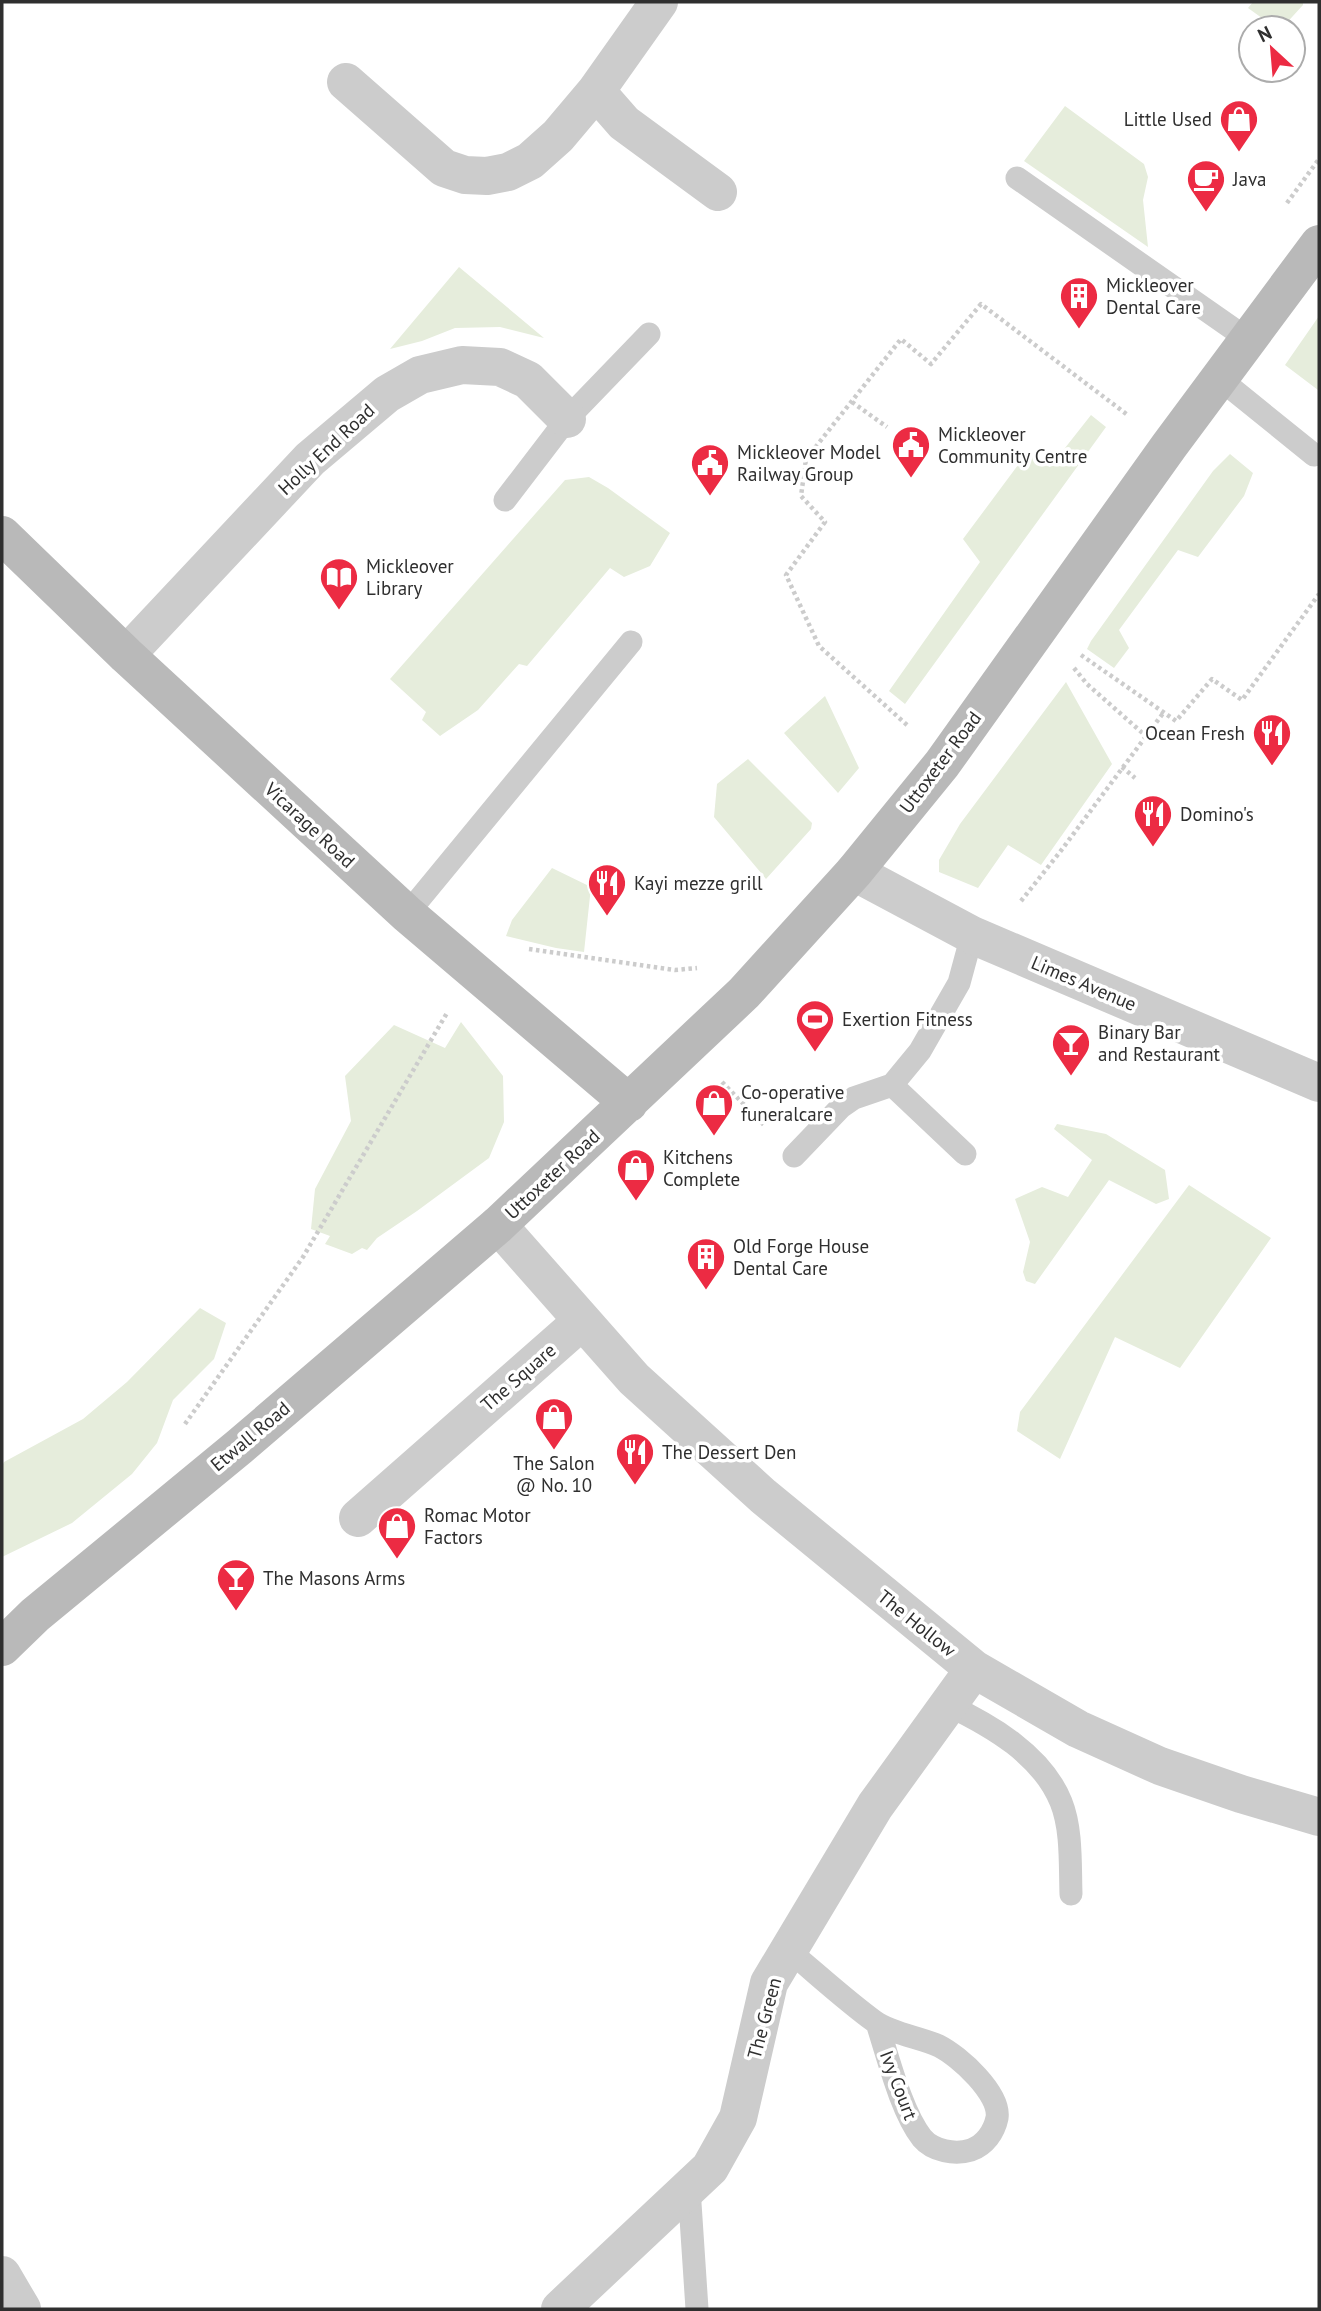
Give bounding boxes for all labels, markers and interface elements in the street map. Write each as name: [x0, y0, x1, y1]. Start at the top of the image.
north arrow: [1237, 14, 1307, 84]
text: N: [1254, 20, 1275, 47]
shop icon: Little Used: [1218, 98, 1260, 153]
place label: Little Used: [1124, 107, 1212, 131]
cafe icon: Java: [1185, 158, 1227, 213]
place label: Java: [1232, 167, 1267, 191]
place label: Mickleover Dental Care: [1106, 273, 1201, 319]
building icon: Mickleover Dental Care: [1058, 275, 1100, 330]
street label: Holly End Road: [273, 398, 379, 500]
place label: Mickleover Community Centre: [938, 422, 1087, 468]
public building icon: Mickleover Community Centre: [890, 424, 932, 479]
place label: Mickleover Model Railway Group: [737, 440, 881, 486]
public building icon: Mickleover Model Railway Group: [689, 442, 731, 497]
place label: Mickleover Library: [366, 554, 454, 600]
library icon: Mickleover Library: [318, 556, 360, 611]
street label: Uttoxeter Road: [894, 706, 986, 818]
restaurant icon: Ocean Fresh: [1251, 712, 1293, 767]
place label: Ocean Fresh: [1145, 721, 1245, 745]
street label: Vicarage Road: [259, 776, 360, 873]
restaurant icon: Domino's: [1132, 793, 1174, 848]
place label: Domino's: [1180, 802, 1254, 826]
restaurant icon: Kayi mezze grill: [586, 862, 628, 917]
place label: Kayi mezze grill: [634, 871, 763, 895]
street label: Limes Avenue: [1028, 950, 1140, 1016]
sports icon: Exertion Fitness: [794, 998, 836, 1053]
place label: Exertion Fitness: [842, 1007, 973, 1031]
place label: Binary Bar and Restaurant: [1098, 1020, 1221, 1066]
bar icon: Binary Bar and Restaurant: [1050, 1022, 1092, 1077]
place label: Co-operative funeralcare: [741, 1080, 844, 1126]
shop icon: Co-operative funeralcare: [693, 1082, 735, 1137]
street label: Uttoxeter Road: [499, 1124, 605, 1224]
place label: Kitchens Complete: [663, 1145, 740, 1191]
shop icon: Kitchens Complete: [615, 1147, 657, 1202]
place label: Old Forge House Dental Care: [733, 1234, 869, 1280]
building icon: Old Forge House Dental Care: [685, 1236, 727, 1291]
street label: The Square: [476, 1338, 560, 1416]
street label: Etwall Road: [205, 1396, 295, 1476]
shop icon: The Salon @ No. 10: [533, 1396, 575, 1451]
restaurant icon: The Dessert Den: [614, 1431, 656, 1486]
place label: The Dessert Den: [662, 1440, 796, 1464]
place label: The Salon @ No. 10: [513, 1451, 595, 1497]
place label: Romac Motor Factors: [424, 1503, 531, 1549]
shop icon: Romac Motor Factors: [376, 1505, 418, 1560]
bar icon: The Masons Arms: [215, 1557, 257, 1612]
place label: The Masons Arms: [263, 1566, 405, 1590]
street label: The Hollow: [873, 1584, 961, 1662]
street label: The Green: [742, 1975, 786, 2061]
street label: Ivy Court: [875, 2047, 923, 2123]

